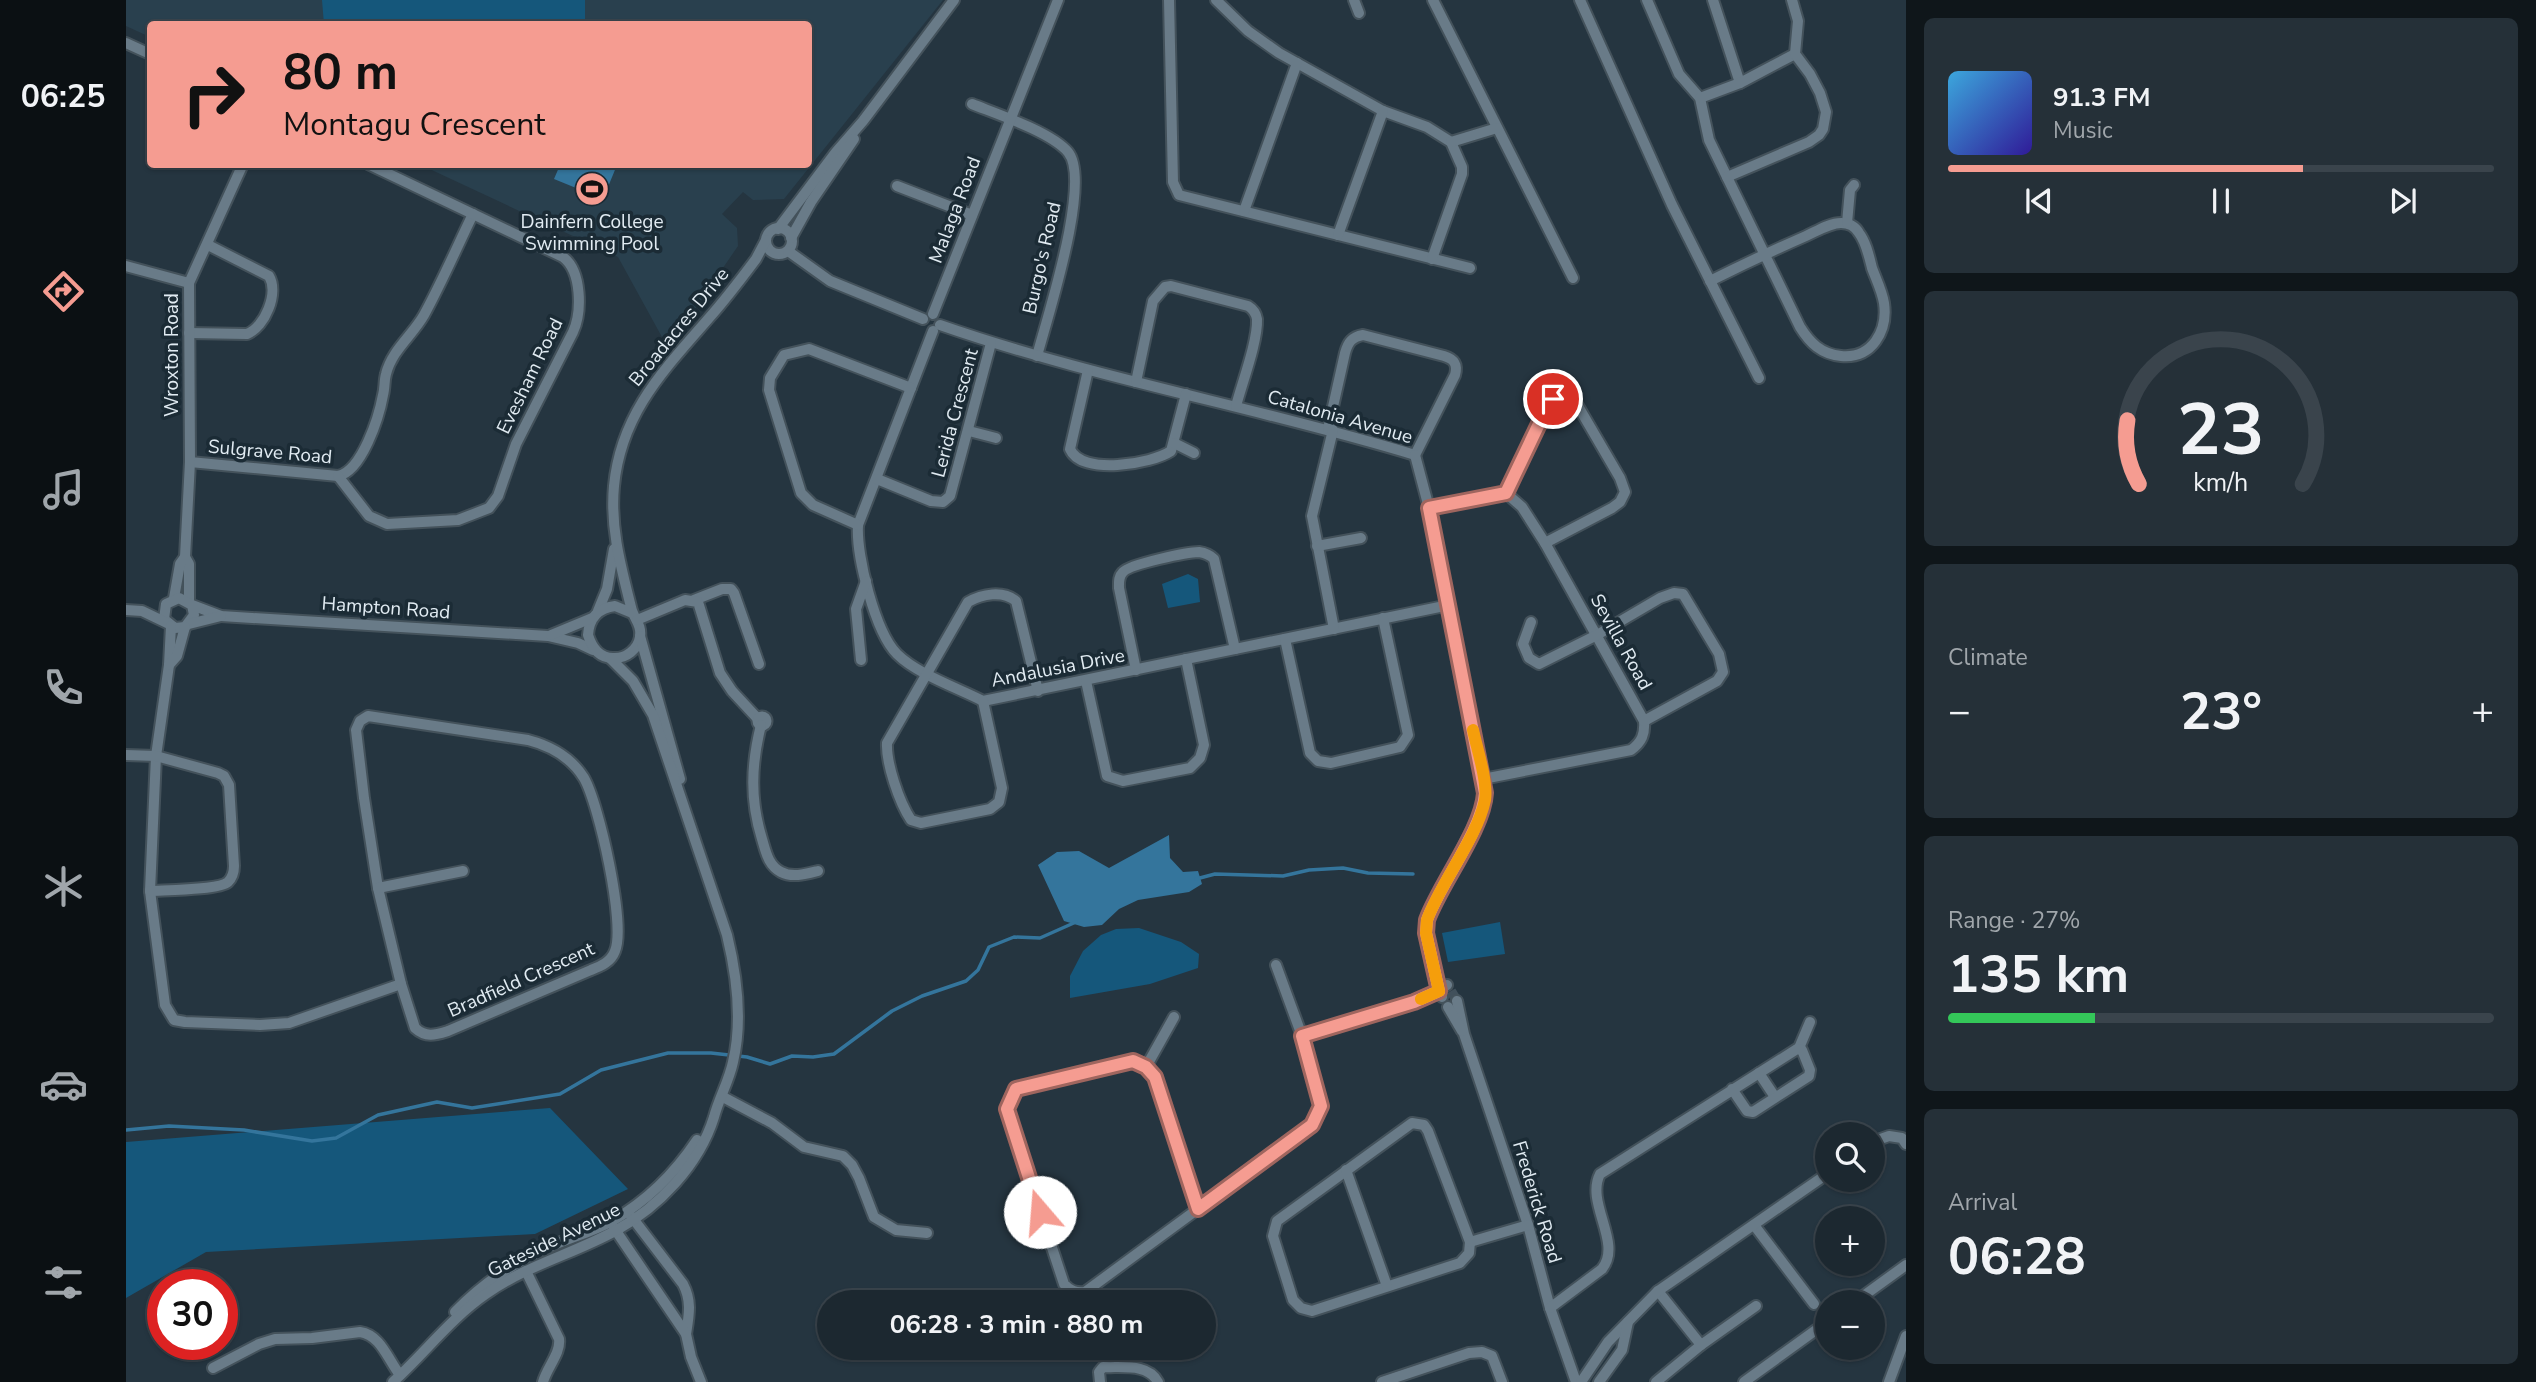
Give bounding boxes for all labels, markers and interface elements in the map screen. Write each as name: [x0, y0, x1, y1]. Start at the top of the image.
text: 80 m: [283, 39, 398, 106]
icon: right: [168, 49, 259, 140]
text: 06:25: [21, 75, 105, 118]
text: 91.3 FM: [2053, 80, 2150, 115]
text: Montagu Crescent: [283, 103, 546, 146]
text: Music: [2053, 115, 2113, 146]
street label: Malaga Road: [923, 153, 987, 267]
sports icon: Dainfern College Swimming Pool: [573, 170, 611, 208]
icon: previous: [2020, 182, 2058, 220]
icon: pause: [2202, 182, 2240, 220]
icon: next: [2384, 182, 2422, 220]
street label: Burgo's Road: [1016, 199, 1068, 317]
place label: Dainfern College Swimming Pool: [520, 209, 664, 257]
street label: Broadacres Drive: [623, 262, 735, 392]
icon: directions: [39, 267, 88, 316]
street label: Wroxton Road: [159, 293, 185, 417]
street label: Evesham Road: [491, 314, 569, 438]
street label: Lerida Crescent: [925, 345, 985, 480]
pin: [1523, 369, 1583, 429]
icon: arrive: [1534, 380, 1572, 418]
text: 23: [2177, 381, 2265, 481]
street label: Catalonia Avenue: [1264, 384, 1416, 450]
street label: Sulgrave Road: [207, 434, 333, 470]
icon: music: [39, 465, 88, 514]
text: km/h: [2193, 466, 2249, 500]
street label: Sevilla Road: [1584, 589, 1658, 695]
street label: Hampton Road: [321, 591, 451, 625]
street label: Andalusia Drive: [989, 642, 1127, 694]
text: Climate: [1948, 642, 2028, 673]
icon: phone: [39, 663, 88, 712]
text: 23°: [2180, 676, 2262, 747]
text: −: [1948, 686, 1971, 737]
text: +: [2471, 686, 2494, 737]
icon: climate: [39, 862, 88, 911]
text: Range · 27%: [1948, 905, 2080, 936]
street label: Bradfield Crescent: [444, 936, 599, 1024]
text: 135 km: [1948, 939, 2129, 1010]
icon: car: [39, 1060, 88, 1109]
map controls: [1815, 1122, 1885, 1360]
button: search: [1815, 1122, 1885, 1192]
street label: Frederick Road: [1506, 1138, 1568, 1266]
position arrow: [1003, 1175, 1077, 1249]
text: Arrival: [1948, 1187, 2017, 1218]
street label: Gateside Avenue: [483, 1197, 625, 1283]
button: +: [1815, 1206, 1885, 1276]
text: 06:28: [1948, 1221, 2086, 1292]
icon: filters: [39, 1258, 88, 1307]
speed limit sign: 30: [147, 1269, 238, 1360]
button: −: [1815, 1290, 1885, 1360]
text: 06:28 · 3 min · 880 m: [890, 1307, 1143, 1342]

